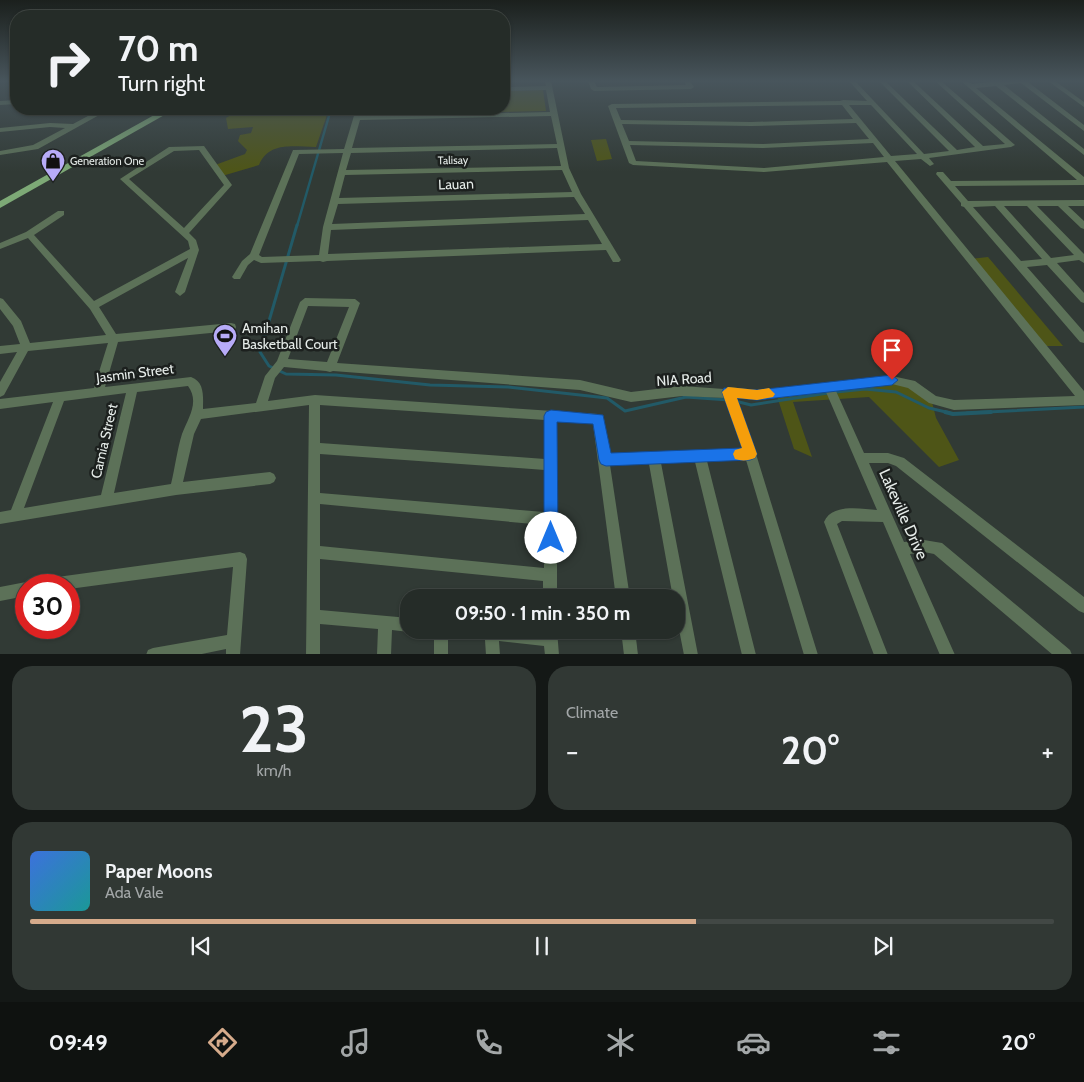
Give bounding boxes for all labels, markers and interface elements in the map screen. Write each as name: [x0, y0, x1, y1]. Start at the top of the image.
text: 70 m: [118, 27, 199, 70]
icon: right: [35, 30, 100, 95]
text: Turn right: [118, 70, 205, 97]
shop icon: Generation One: [40, 148, 66, 182]
street label: Talisay: [438, 153, 469, 167]
place label: Generation One: [70, 154, 145, 168]
street label: Lauan: [438, 174, 474, 194]
place label: Amihan Basketball Court: [242, 319, 338, 353]
sports icon: Amihan Basketball Court: [212, 323, 238, 357]
pin: [871, 329, 913, 380]
icon: arrive: [878, 336, 906, 364]
street label: Jasmin Street: [94, 359, 175, 387]
street label: NIA Road: [656, 368, 712, 390]
street label: Camia Street: [87, 401, 121, 480]
street label: Lakeville Drive: [875, 466, 932, 562]
position arrow: [524, 511, 576, 563]
speed limit sign: 30: [15, 574, 80, 639]
text: 09:50 · 1 min · 350 m: [455, 602, 630, 625]
text: 23: [239, 689, 309, 768]
text: Climate: [566, 703, 618, 722]
text: 20°: [781, 727, 839, 774]
text: −: [566, 734, 578, 768]
text: +: [1042, 734, 1054, 768]
text: km/h: [256, 761, 292, 780]
text: Paper Moons: [105, 860, 213, 883]
text: Ada Vale: [105, 883, 164, 902]
icon: previous: [187, 932, 215, 960]
icon: pause: [528, 932, 556, 960]
icon: next: [869, 932, 897, 960]
icon: directions: [205, 1025, 240, 1060]
icon: music: [338, 1025, 373, 1060]
icon: phone: [471, 1025, 506, 1060]
icon: climate: [603, 1025, 638, 1060]
icon: car: [736, 1025, 771, 1060]
icon: filters: [869, 1025, 904, 1060]
text: 09:49: [49, 1029, 108, 1056]
text: 20°: [1002, 1029, 1035, 1056]

